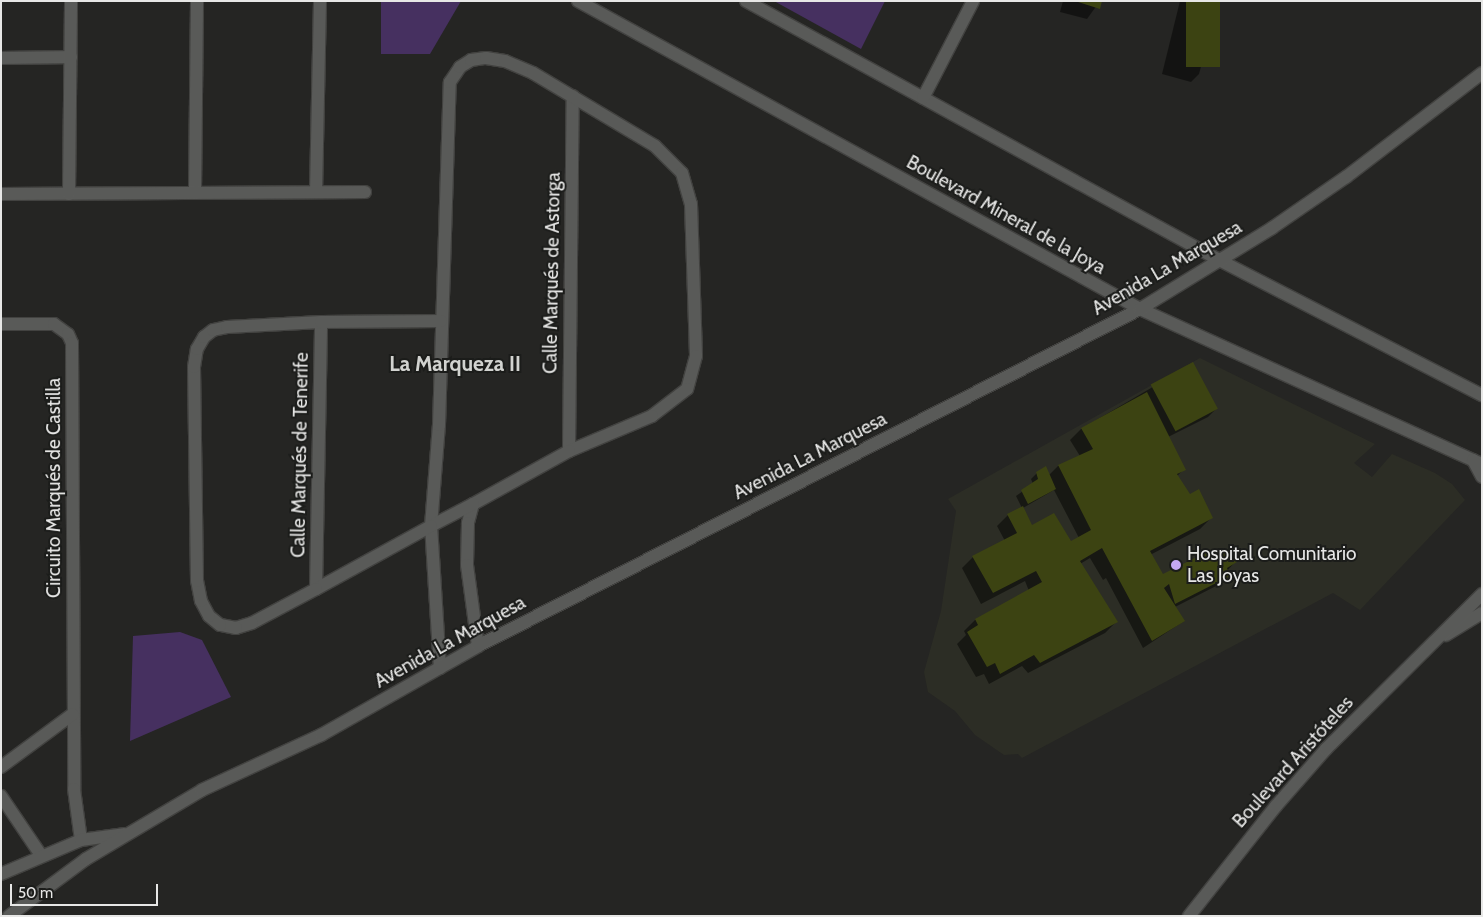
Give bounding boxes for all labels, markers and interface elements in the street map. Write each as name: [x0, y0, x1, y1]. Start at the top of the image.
street label: Boulevard Mineral de la Joya: [903, 151, 1109, 279]
street label: Calle Marqués de Astorga: [539, 172, 565, 374]
street label: Avenida La Marquesa: [1088, 216, 1246, 320]
district label: La Marqueza II: [389, 351, 521, 377]
street label: Calle Marqués de Tenerife: [287, 352, 313, 558]
street label: Circuito Marqués de Castilla: [43, 378, 65, 598]
street label: Avenida La Marquesa: [730, 408, 890, 504]
place label: Hospital Comunitario Las Joyas: [1187, 543, 1357, 587]
marker: Hospital Comunitario Las Joyas: [1169, 558, 1183, 572]
street label: Avenida La Marquesa: [371, 591, 529, 693]
street label: Boulevard Aristóteles: [1228, 692, 1358, 832]
scale bar: [12, 874, 160, 906]
text: 50 m: [18, 884, 53, 902]

